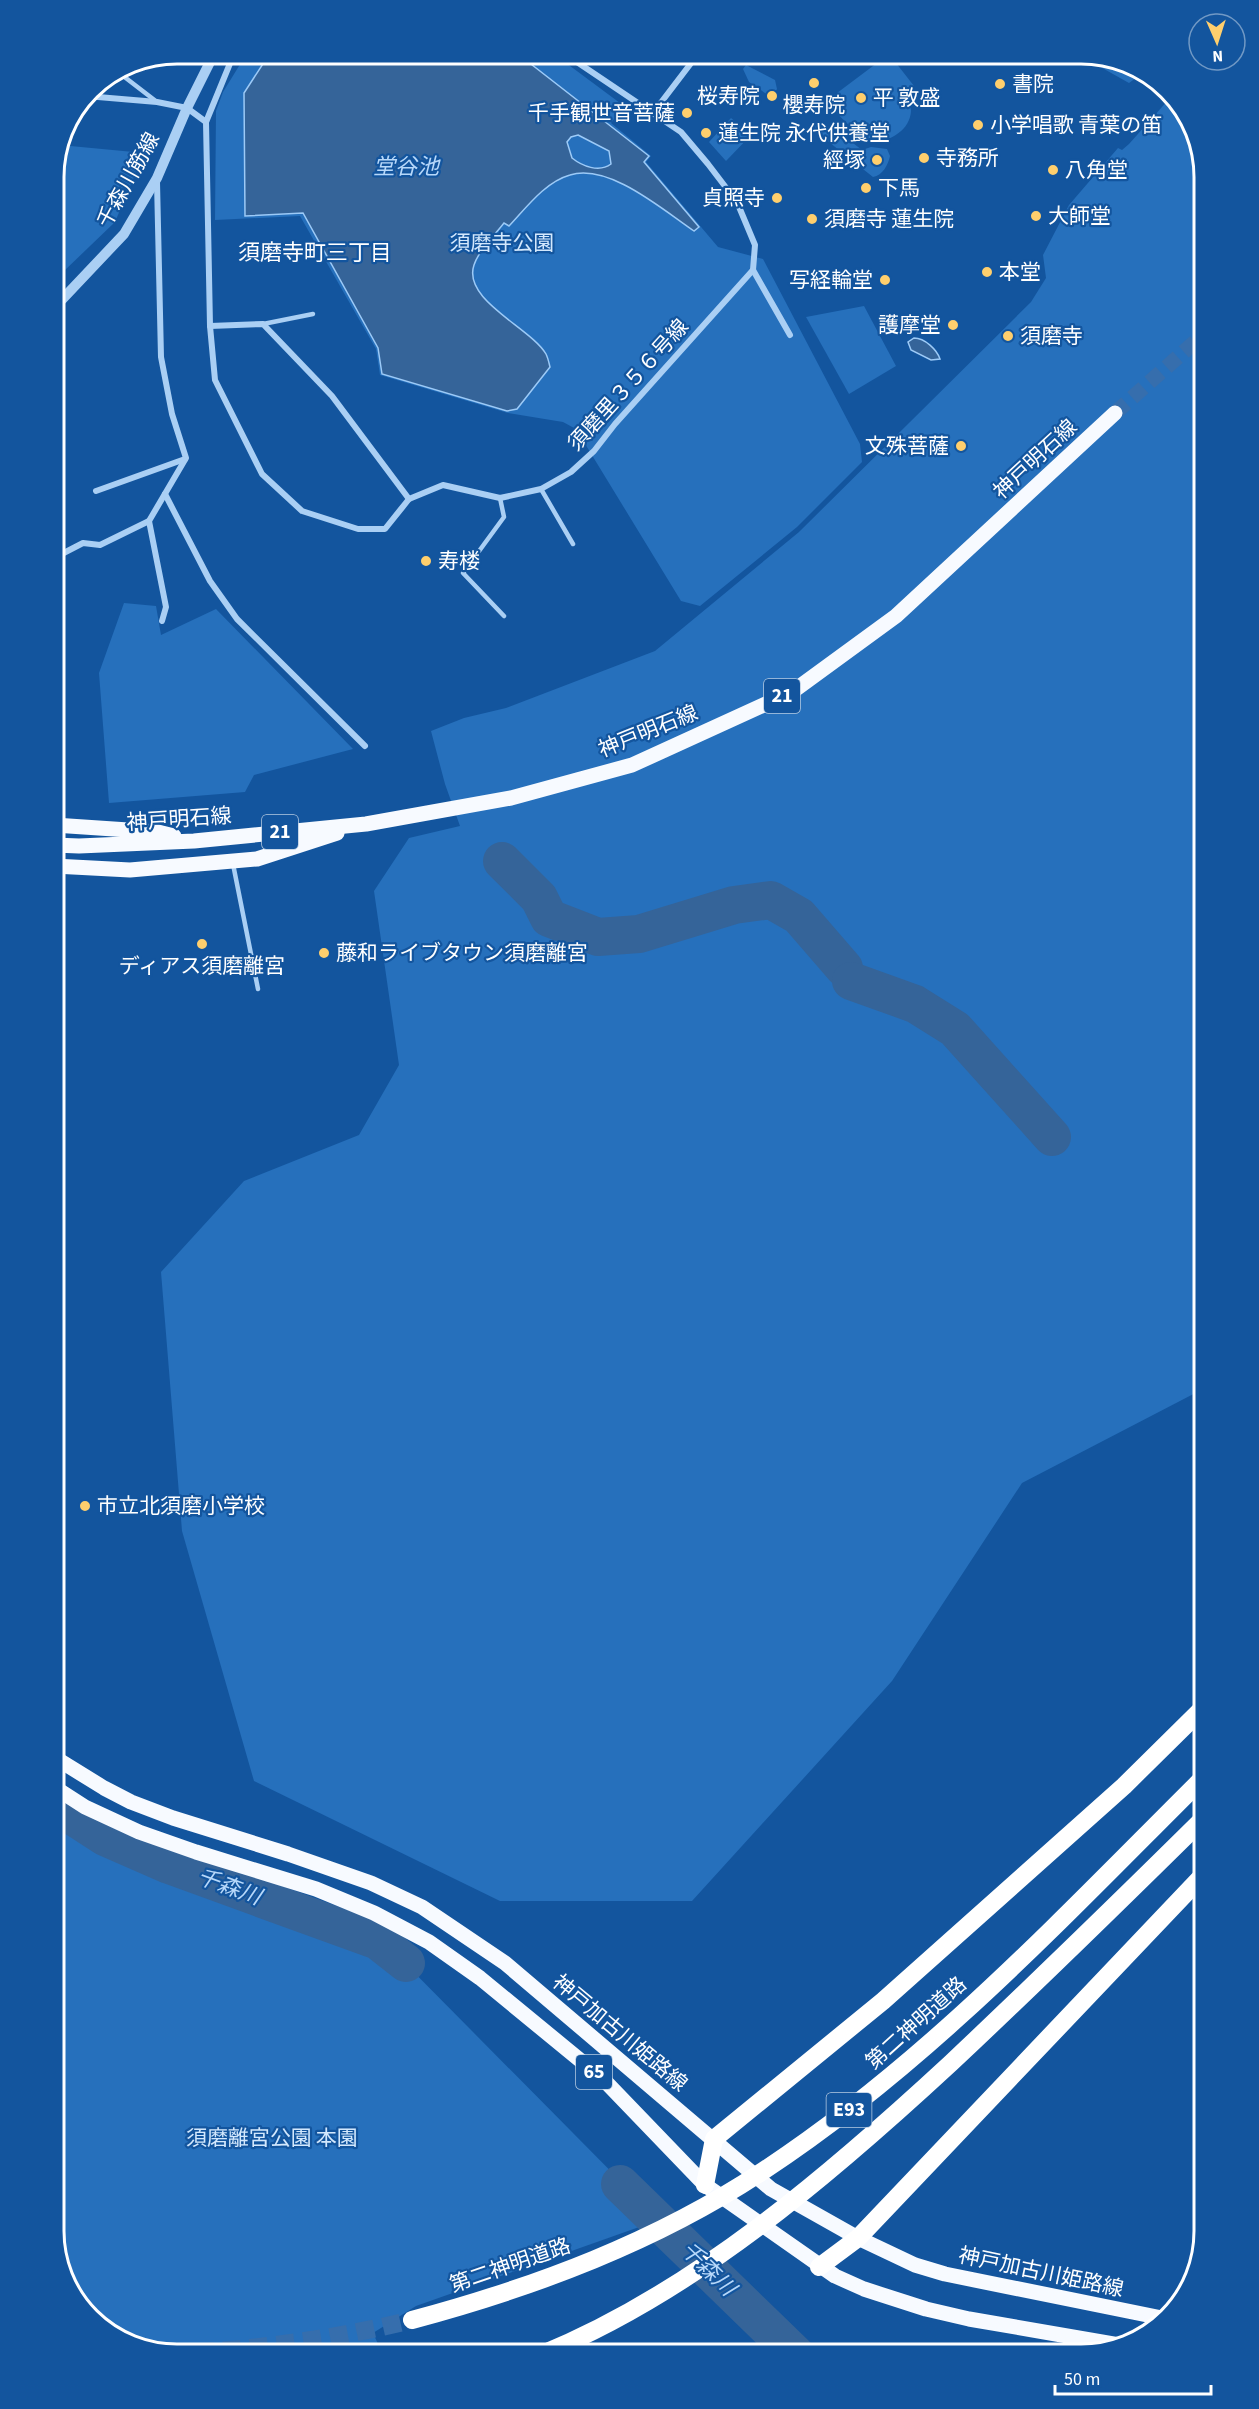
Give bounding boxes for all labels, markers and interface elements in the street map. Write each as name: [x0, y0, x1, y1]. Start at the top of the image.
north arrow: [1187, 12, 1247, 72]
text: N: [1212, 45, 1224, 67]
place label: 書院: [1012, 69, 1054, 99]
marker: 櫻寿院: [807, 76, 821, 90]
marker: 書院: [993, 77, 1007, 91]
place label: 桜寿院: [697, 81, 760, 111]
place label: 平 敦盛: [873, 83, 940, 113]
marker: 桜寿院: [765, 89, 779, 103]
place label: 櫻寿院: [783, 90, 846, 120]
marker: 平 敦盛: [854, 91, 868, 105]
place label: 千手観世音菩薩: [528, 98, 675, 128]
marker: 千手観世音菩薩: [680, 106, 694, 120]
place label: 小学唱歌 青葉の笛: [990, 110, 1162, 140]
place label: 蓮生院 永代供養堂: [718, 118, 890, 148]
marker: 小学唱歌 青葉の笛: [971, 118, 985, 132]
marker: 蓮生院 永代供養堂: [699, 126, 713, 140]
street label: 千森川筋線: [89, 127, 167, 233]
place label: 寺務所: [936, 143, 999, 173]
place label: 經塚: [823, 145, 865, 175]
water label: 堂谷池: [373, 151, 441, 183]
marker: 寺務所: [917, 151, 931, 165]
marker: 經塚: [870, 153, 884, 167]
place label: 八角堂: [1065, 155, 1128, 185]
marker: 八角堂: [1046, 163, 1060, 177]
place label: 下馬: [878, 173, 920, 203]
marker: 下馬: [859, 181, 873, 195]
place label: 貞照寺: [702, 183, 765, 213]
marker: 貞照寺: [770, 191, 784, 205]
place label: 大師堂: [1048, 201, 1111, 231]
place label: 須磨寺 蓮生院: [824, 204, 954, 234]
marker: 大師堂: [1029, 209, 1043, 223]
marker: 須磨寺 蓮生院: [805, 212, 819, 226]
park label: 須磨寺公園: [450, 228, 555, 258]
district label: 須磨寺町三丁目: [238, 237, 392, 269]
place label: 本堂: [999, 257, 1041, 287]
place label: 写経輪堂: [789, 265, 873, 295]
marker: 本堂: [980, 265, 994, 279]
marker: 写経輪堂: [878, 273, 892, 287]
place label: 護摩堂: [878, 310, 941, 340]
street label: 須磨里３５６号線: [561, 313, 695, 457]
marker: 護摩堂: [946, 318, 960, 332]
place label: 須磨寺: [1020, 321, 1083, 351]
marker: 須磨寺: [1001, 329, 1015, 343]
street label: 神戸明石線: [986, 412, 1084, 506]
place label: 文殊菩薩: [865, 431, 949, 461]
marker: 文殊菩薩: [954, 439, 968, 453]
place label: 寿楼: [438, 546, 480, 576]
marker: 寿楼: [419, 554, 433, 568]
road number: 21: [764, 679, 800, 713]
street label: 神戸明石線: [594, 697, 702, 765]
street label: 神戸明石線: [126, 800, 232, 838]
road number: 21: [262, 815, 298, 849]
marker: ディアス須磨離宮: [195, 937, 209, 951]
place label: 藤和ライブタウン須磨離宮: [336, 938, 588, 968]
marker: 藤和ライブタウン須磨離宮: [317, 946, 331, 960]
place label: ディアス須磨離宮: [119, 951, 285, 981]
place label: 市立北須磨小学校: [97, 1491, 265, 1521]
marker: 市立北須磨小学校: [78, 1499, 92, 1513]
water label: 千森川: [193, 1861, 267, 1914]
street label: 神戸加古川姫路線: [546, 1968, 694, 2098]
street label: 第二神明道路: [859, 1970, 973, 2076]
road number: 65: [576, 2055, 612, 2089]
road number: E93: [826, 2093, 872, 2127]
park label: 須磨離宮公園 本園: [186, 2123, 358, 2153]
street label: 第二神明道路: [446, 2230, 574, 2300]
water label: 千森川: [673, 2235, 744, 2305]
street label: 神戸加古川姫路線: [956, 2240, 1126, 2304]
scale bar: [1055, 2358, 1211, 2396]
text: 50 m: [1064, 2367, 1100, 2392]

